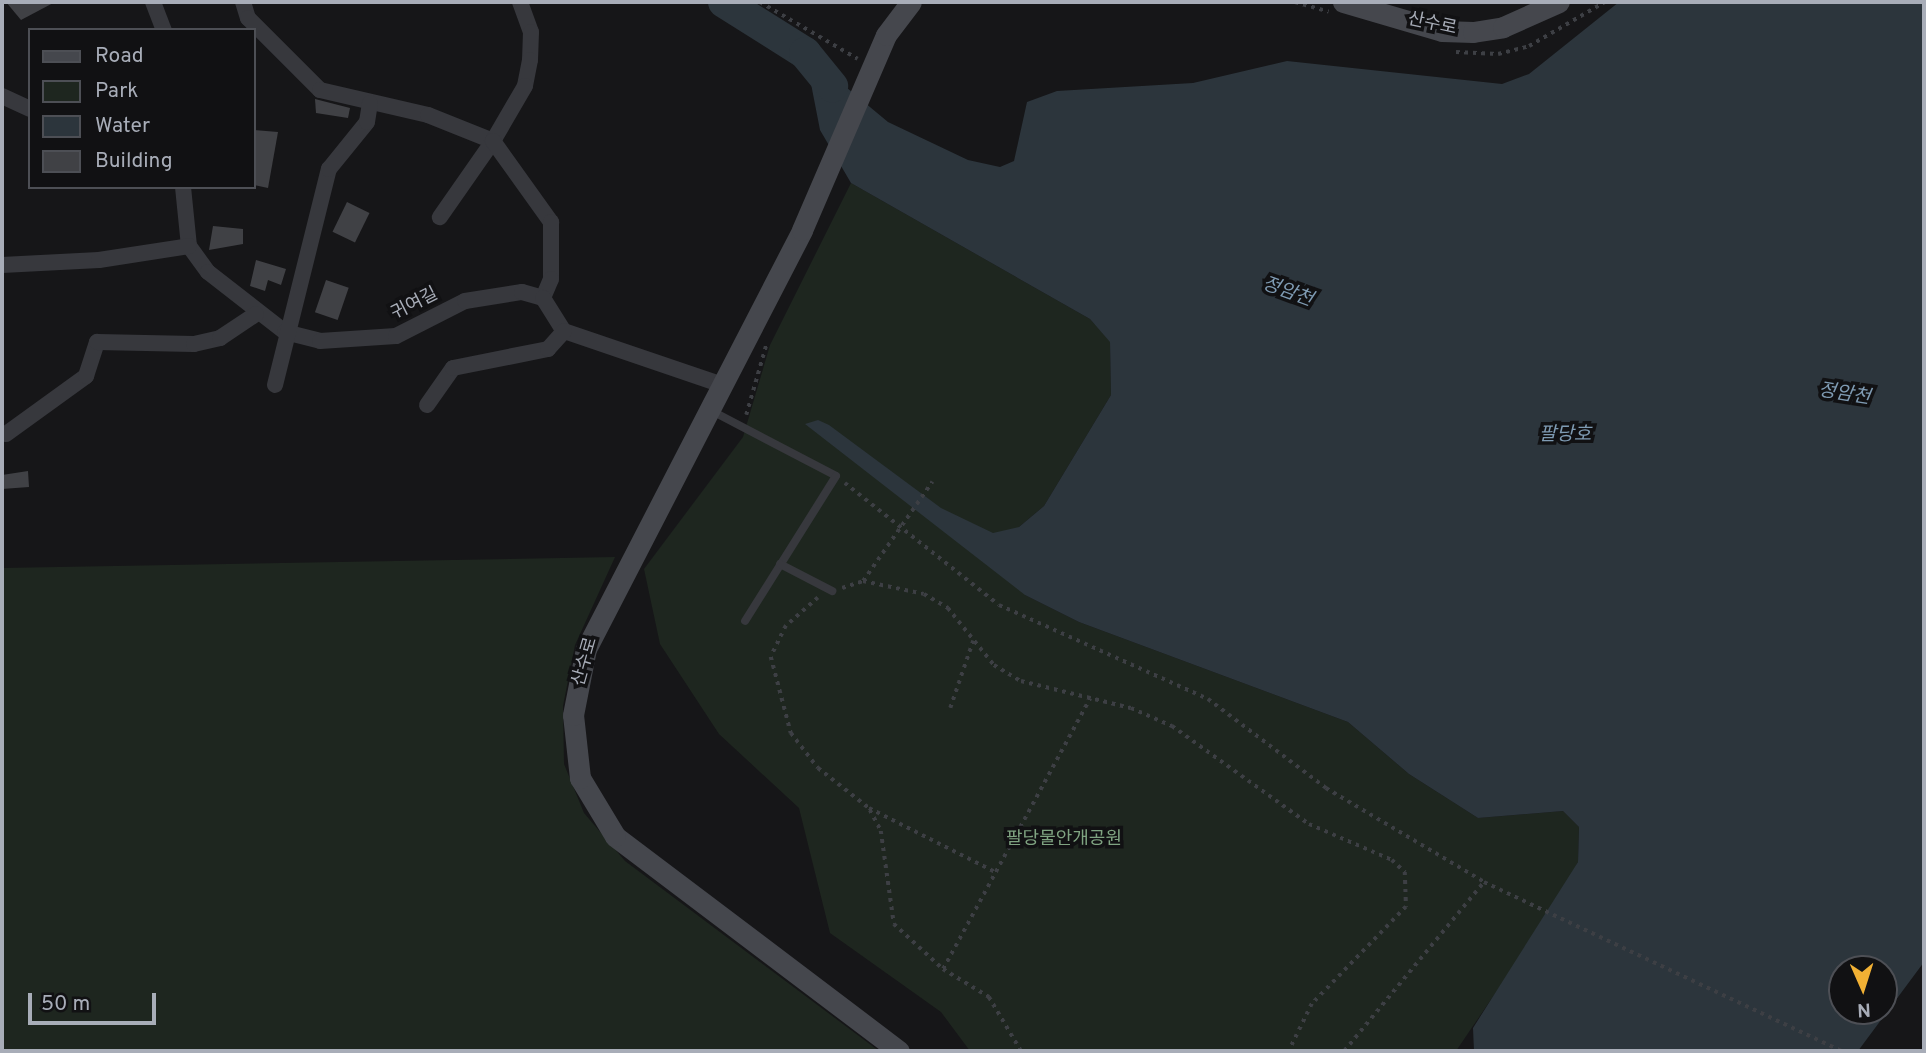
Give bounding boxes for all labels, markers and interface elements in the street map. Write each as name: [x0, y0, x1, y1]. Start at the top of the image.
street label: 산수로: [1405, 9, 1459, 41]
legend: [28, 28, 256, 189]
text: Road: [95, 43, 144, 70]
text: Park: [95, 78, 138, 105]
text: Water: [95, 113, 150, 140]
text: Building: [95, 148, 173, 175]
water label: 정암천: [1258, 273, 1316, 313]
street label: 귀여길: [388, 284, 442, 326]
water label: 정암천: [1816, 380, 1872, 410]
water label: 팔당호: [1539, 425, 1591, 447]
street label: 산수로: [569, 635, 603, 689]
park label: 팔당물안개공원: [1006, 829, 1122, 851]
north arrow: [1828, 955, 1898, 1025]
scale bar: [32, 979, 159, 1023]
text: 50 m: [41, 991, 90, 1018]
text: N: [1857, 997, 1871, 1021]

